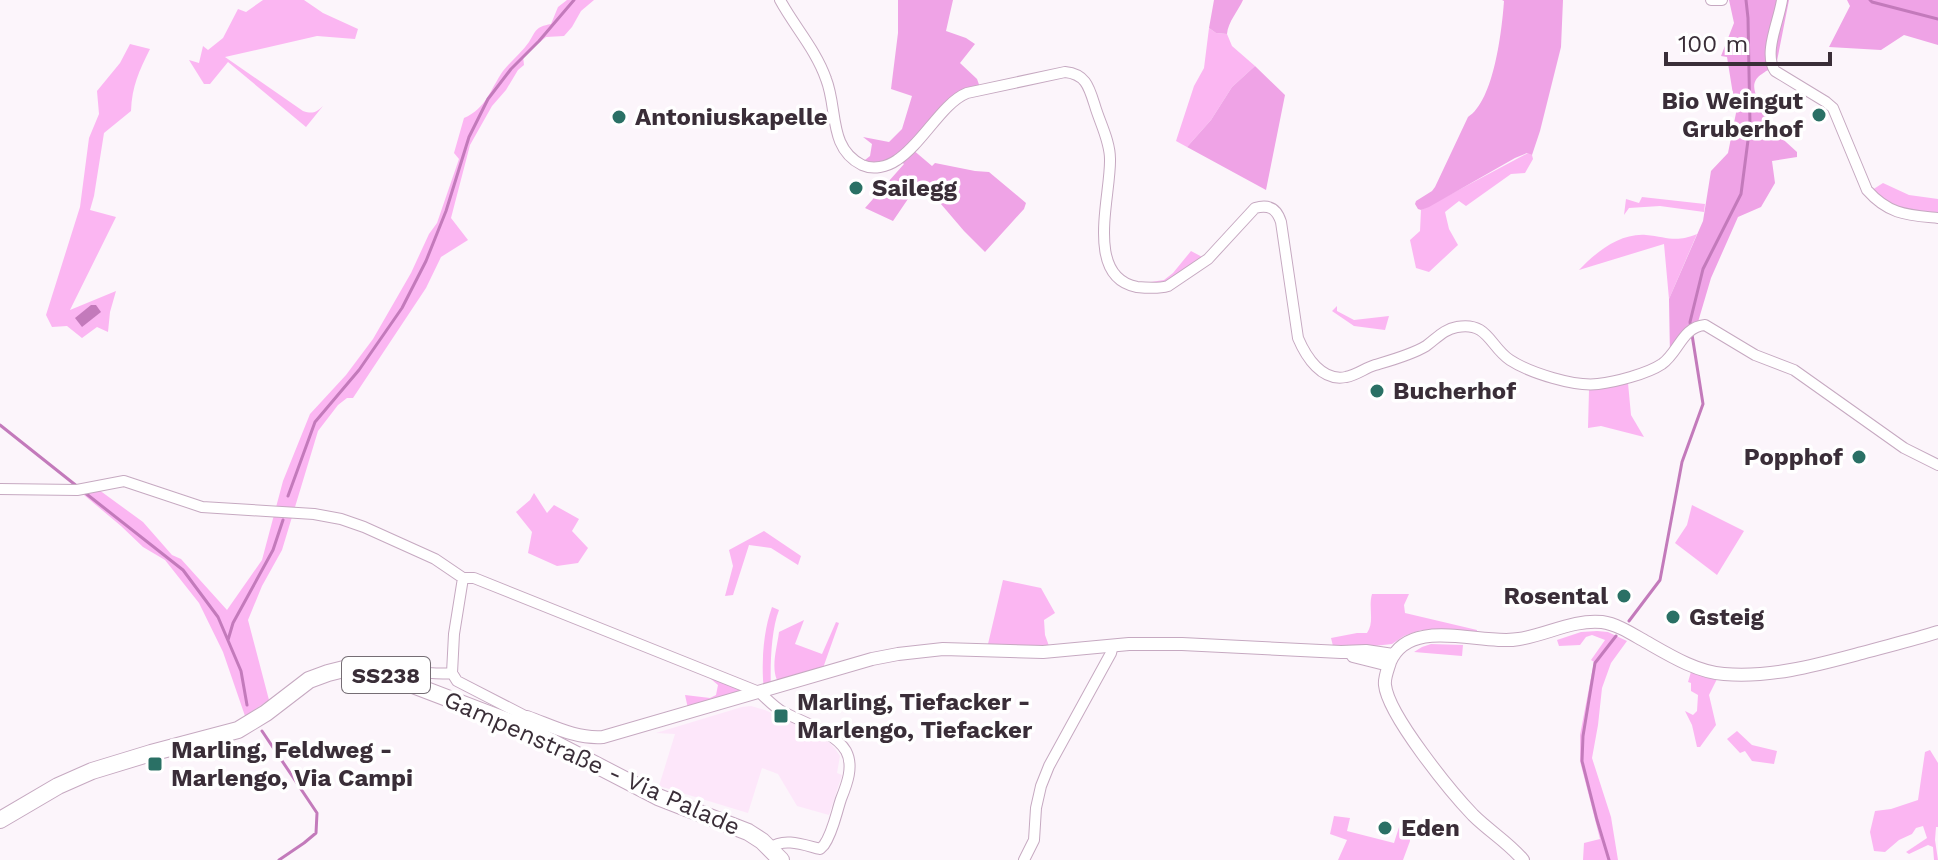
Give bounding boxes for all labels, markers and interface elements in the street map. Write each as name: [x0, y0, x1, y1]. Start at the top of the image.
scale bar: [1666, 16, 1830, 66]
text: 100 m: [1678, 30, 1748, 58]
place label: Bio Weingut Gruberhof: [1662, 87, 1804, 143]
place label: Antoniuskapelle: [635, 103, 828, 131]
marker: Bio Weingut Gruberhof: [1810, 106, 1828, 124]
marker: Antoniuskapelle: [610, 108, 628, 126]
place label: Sailegg: [872, 174, 958, 202]
marker: Sailegg: [847, 179, 865, 197]
place label: Bucherhof: [1393, 377, 1516, 405]
marker: Bucherhof: [1368, 382, 1386, 400]
place label: Popphof: [1744, 443, 1843, 471]
marker: Popphof: [1850, 448, 1868, 466]
place label: Rosental: [1503, 582, 1608, 610]
marker: Rosental: [1615, 587, 1633, 605]
place label: Gsteig: [1689, 603, 1765, 631]
marker: Gsteig: [1664, 608, 1682, 626]
road number: SS238: [342, 657, 430, 693]
street label: Gampenstraße - Via Palade: [440, 685, 744, 841]
place label: Marling, Tiefacker - Marlengo, Tiefacker: [797, 688, 1033, 744]
marker: Marling, Tiefacker - Marlengo, Tiefacker: [772, 707, 790, 725]
place label: Marling, Feldweg - Marlengo, Via Campi: [171, 736, 413, 792]
marker: Marling, Feldweg - Marlengo, Via Campi: [146, 755, 164, 773]
place label: Eden: [1401, 814, 1460, 842]
marker: Eden: [1376, 819, 1394, 837]

